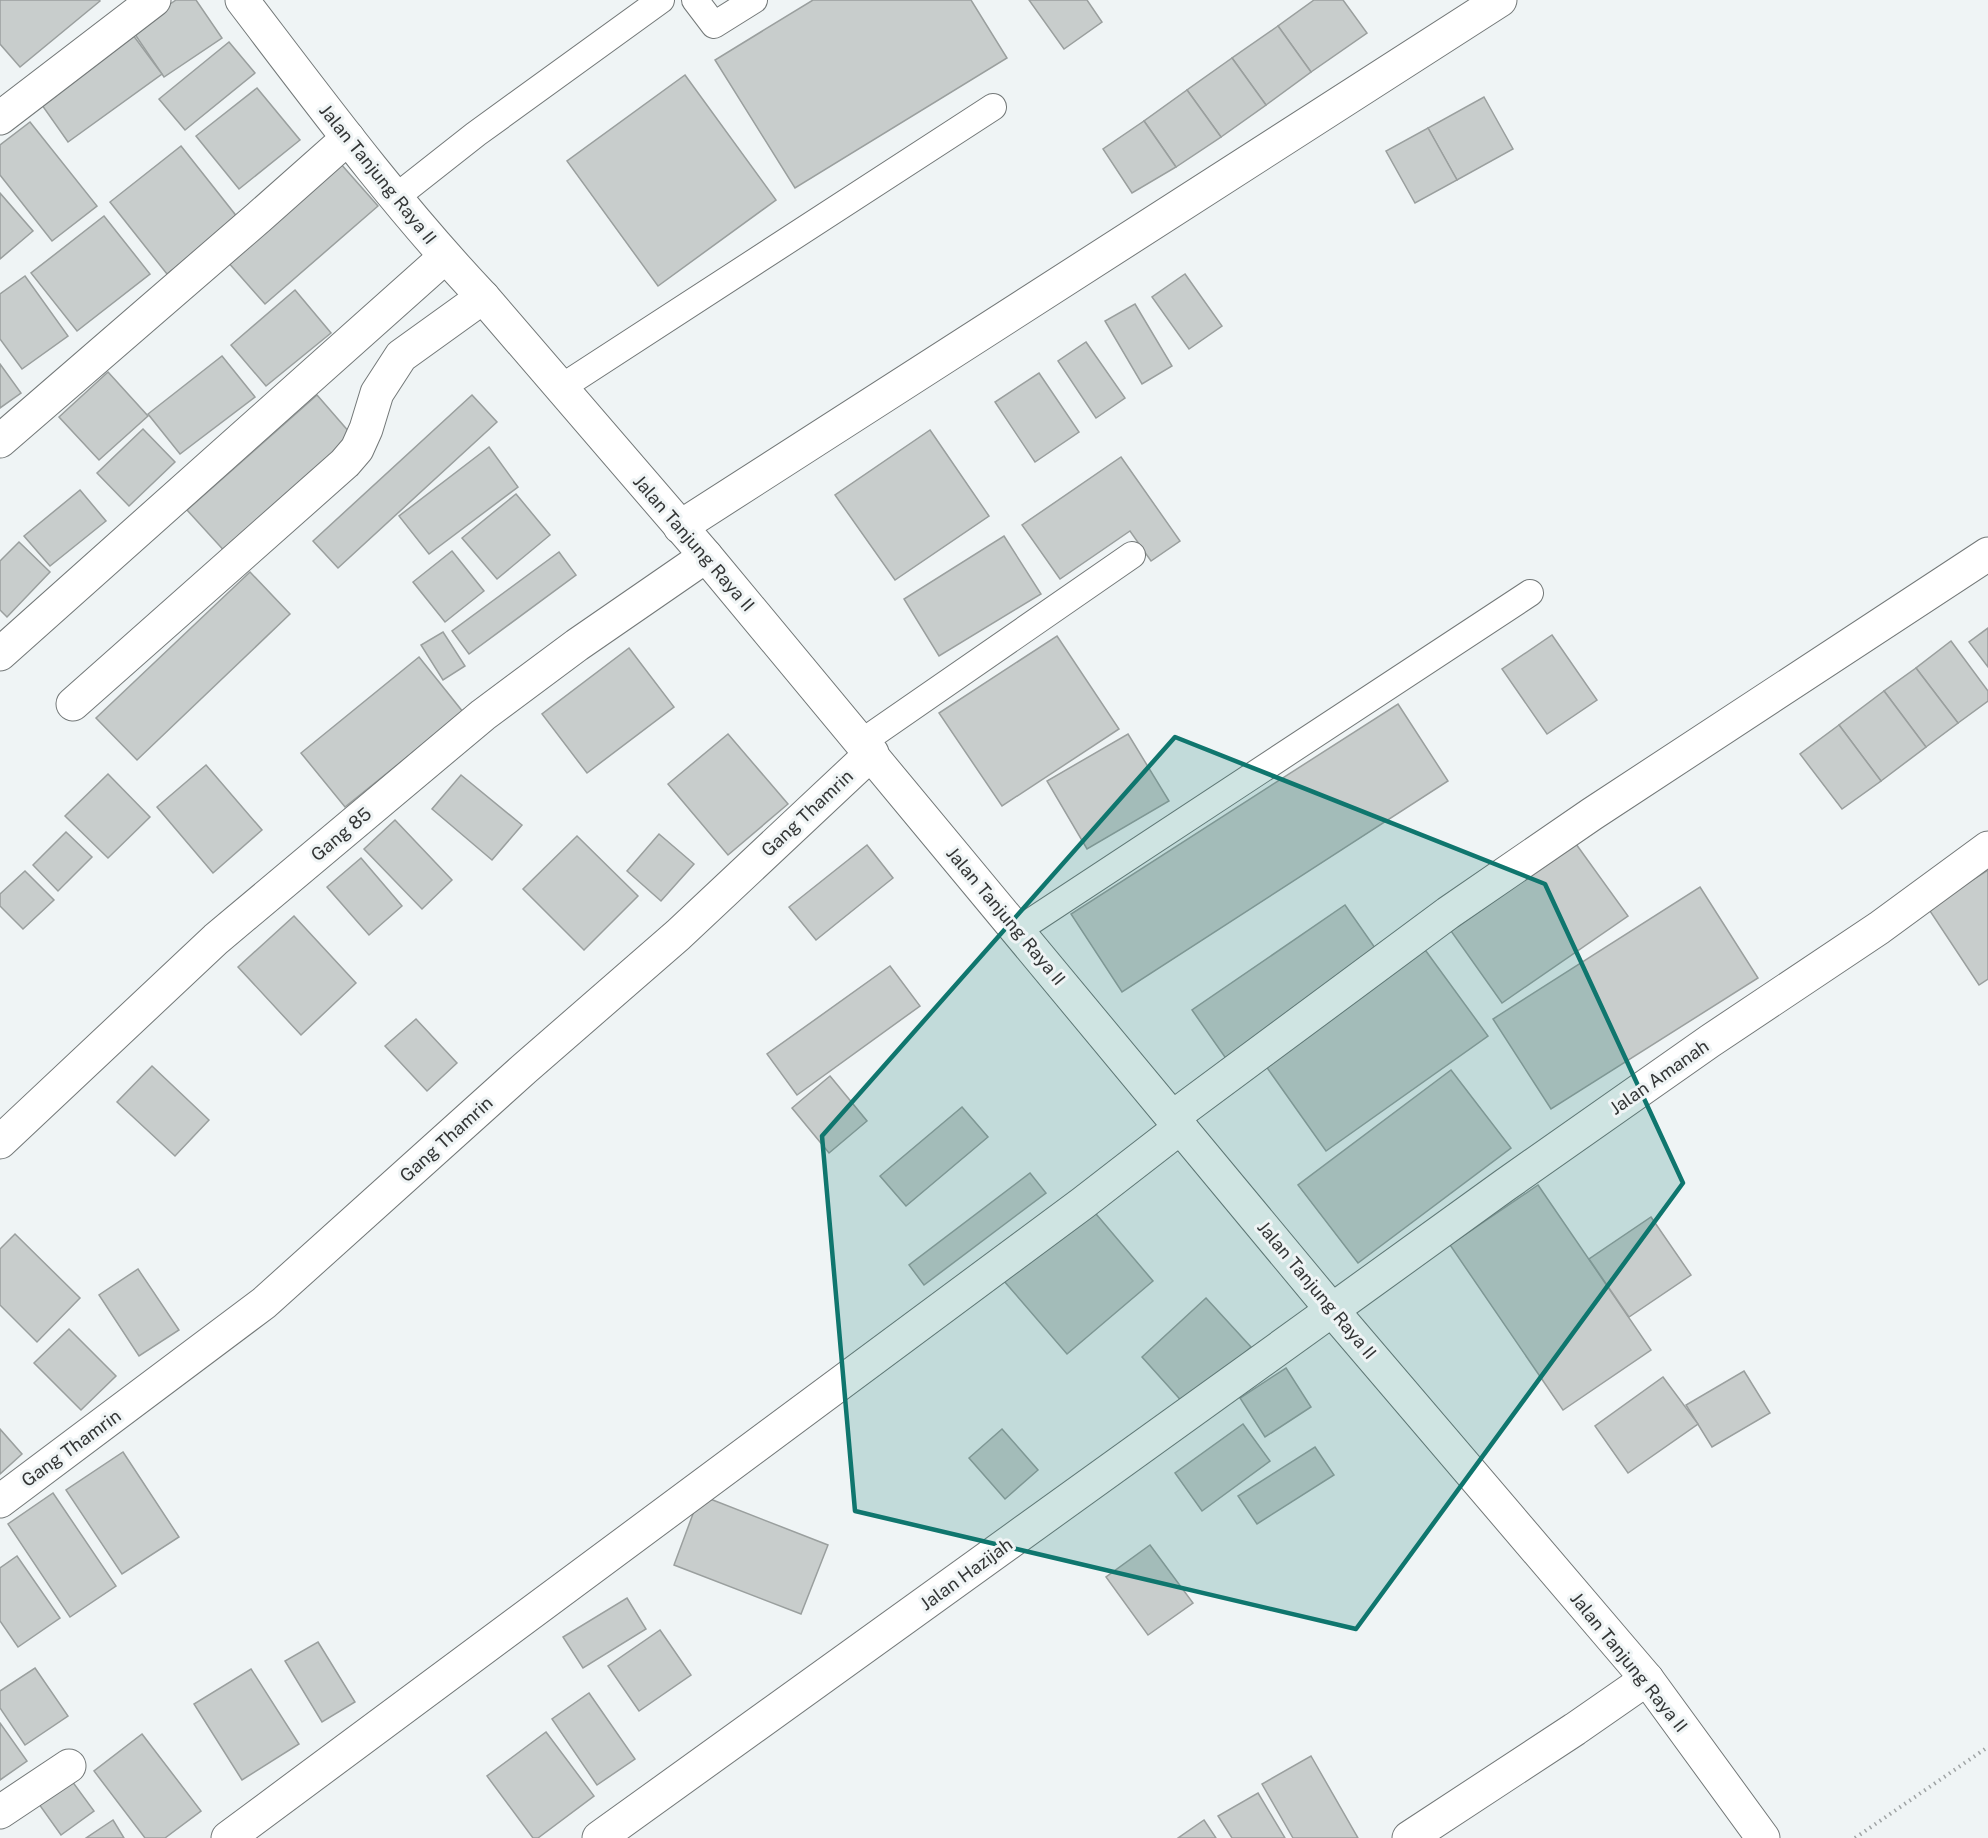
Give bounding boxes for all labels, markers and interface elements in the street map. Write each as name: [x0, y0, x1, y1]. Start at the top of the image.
street label: Jalan Tanjung Raya II: [315, 100, 441, 248]
street label: Jalan Tanjung Raya II: [629, 471, 759, 615]
street label: Gang Thamrin: [757, 765, 857, 861]
street label: Gang 85: [307, 803, 375, 865]
street label: Jalan Tanjung Raya II: [942, 843, 1070, 989]
street label: Jalan Amanah: [1605, 1035, 1713, 1119]
street label: Gang Thamrin: [395, 1092, 497, 1186]
street label: Jalan Tanjung Raya II: [1253, 1217, 1381, 1363]
street label: Gang Thamrin: [17, 1405, 125, 1491]
street label: Jalan Hazijah: [916, 1534, 1016, 1614]
street label: Jalan Tanjung Raya II: [1566, 1588, 1692, 1736]

